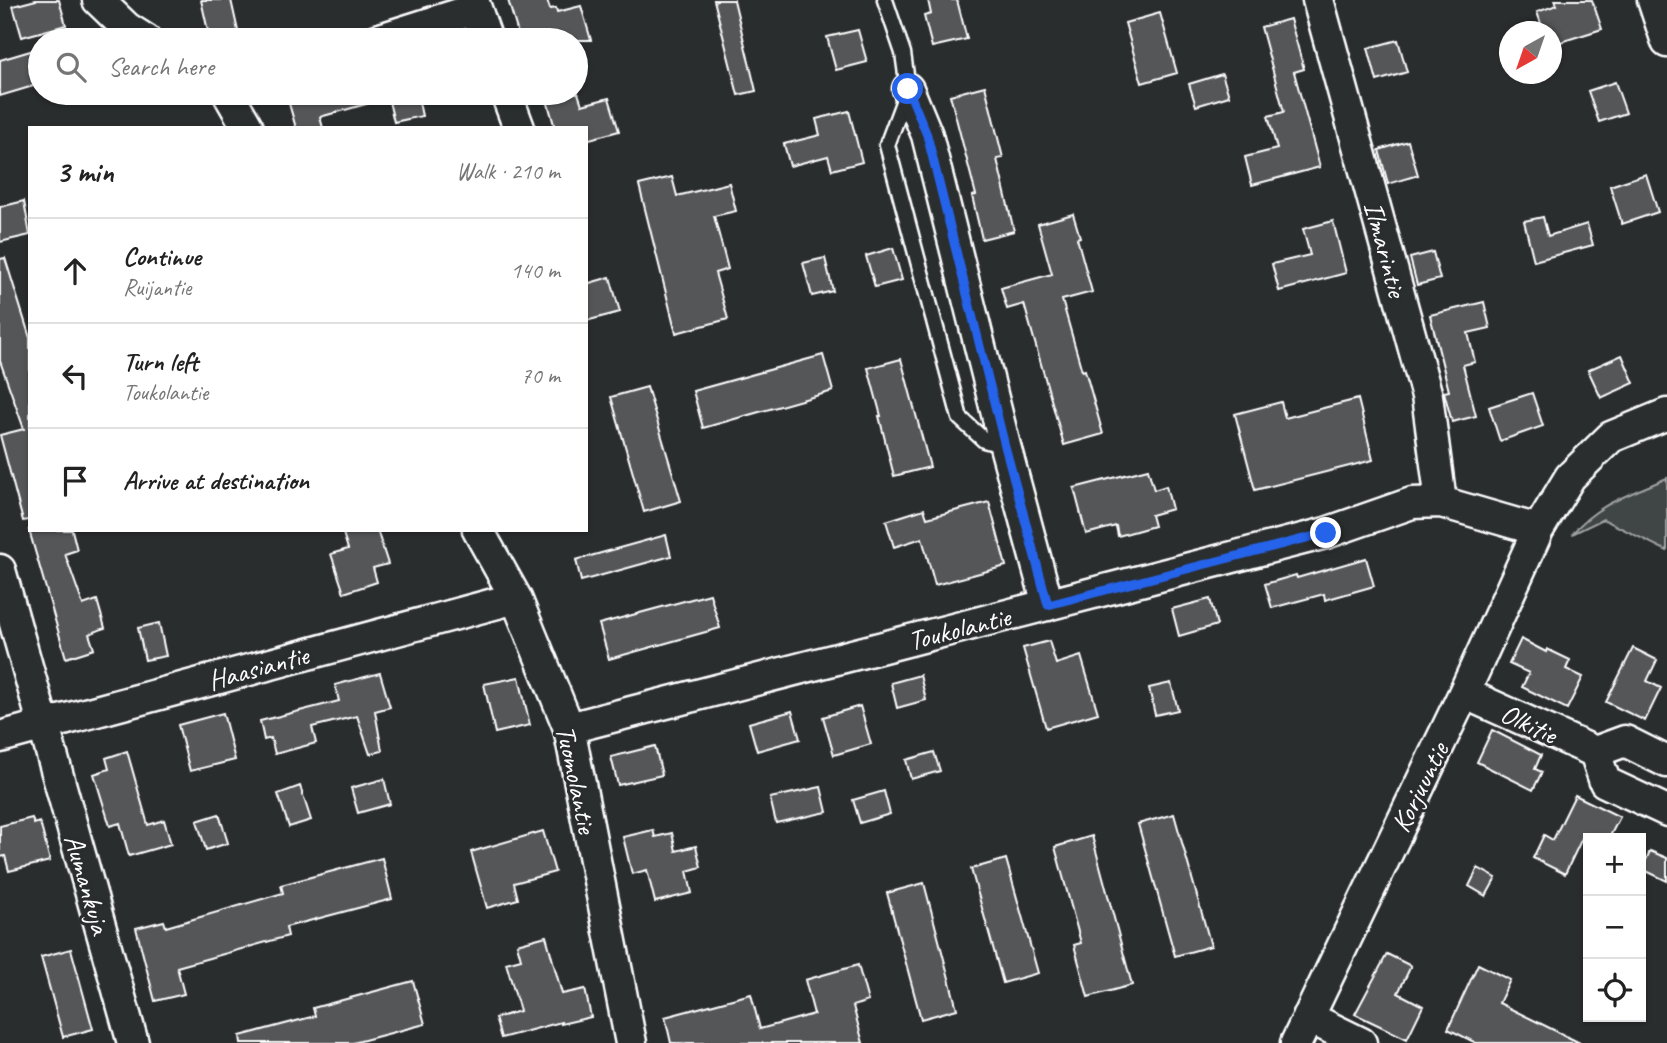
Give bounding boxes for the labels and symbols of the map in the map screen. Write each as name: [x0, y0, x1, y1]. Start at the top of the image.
north arrow: [1499, 21, 1562, 84]
route start: [892, 73, 923, 104]
street label: Ilmarintie: [1356, 198, 1416, 303]
route end: [1310, 517, 1341, 548]
street label: Toukolantie: [905, 598, 1016, 658]
street label: Haasiantie: [204, 637, 314, 698]
street label: Olkitie: [1495, 695, 1564, 752]
street label: Tuomolantie: [548, 722, 605, 838]
street label: Korjuuntie: [1383, 735, 1457, 838]
street label: Aumankuja: [57, 830, 119, 940]

